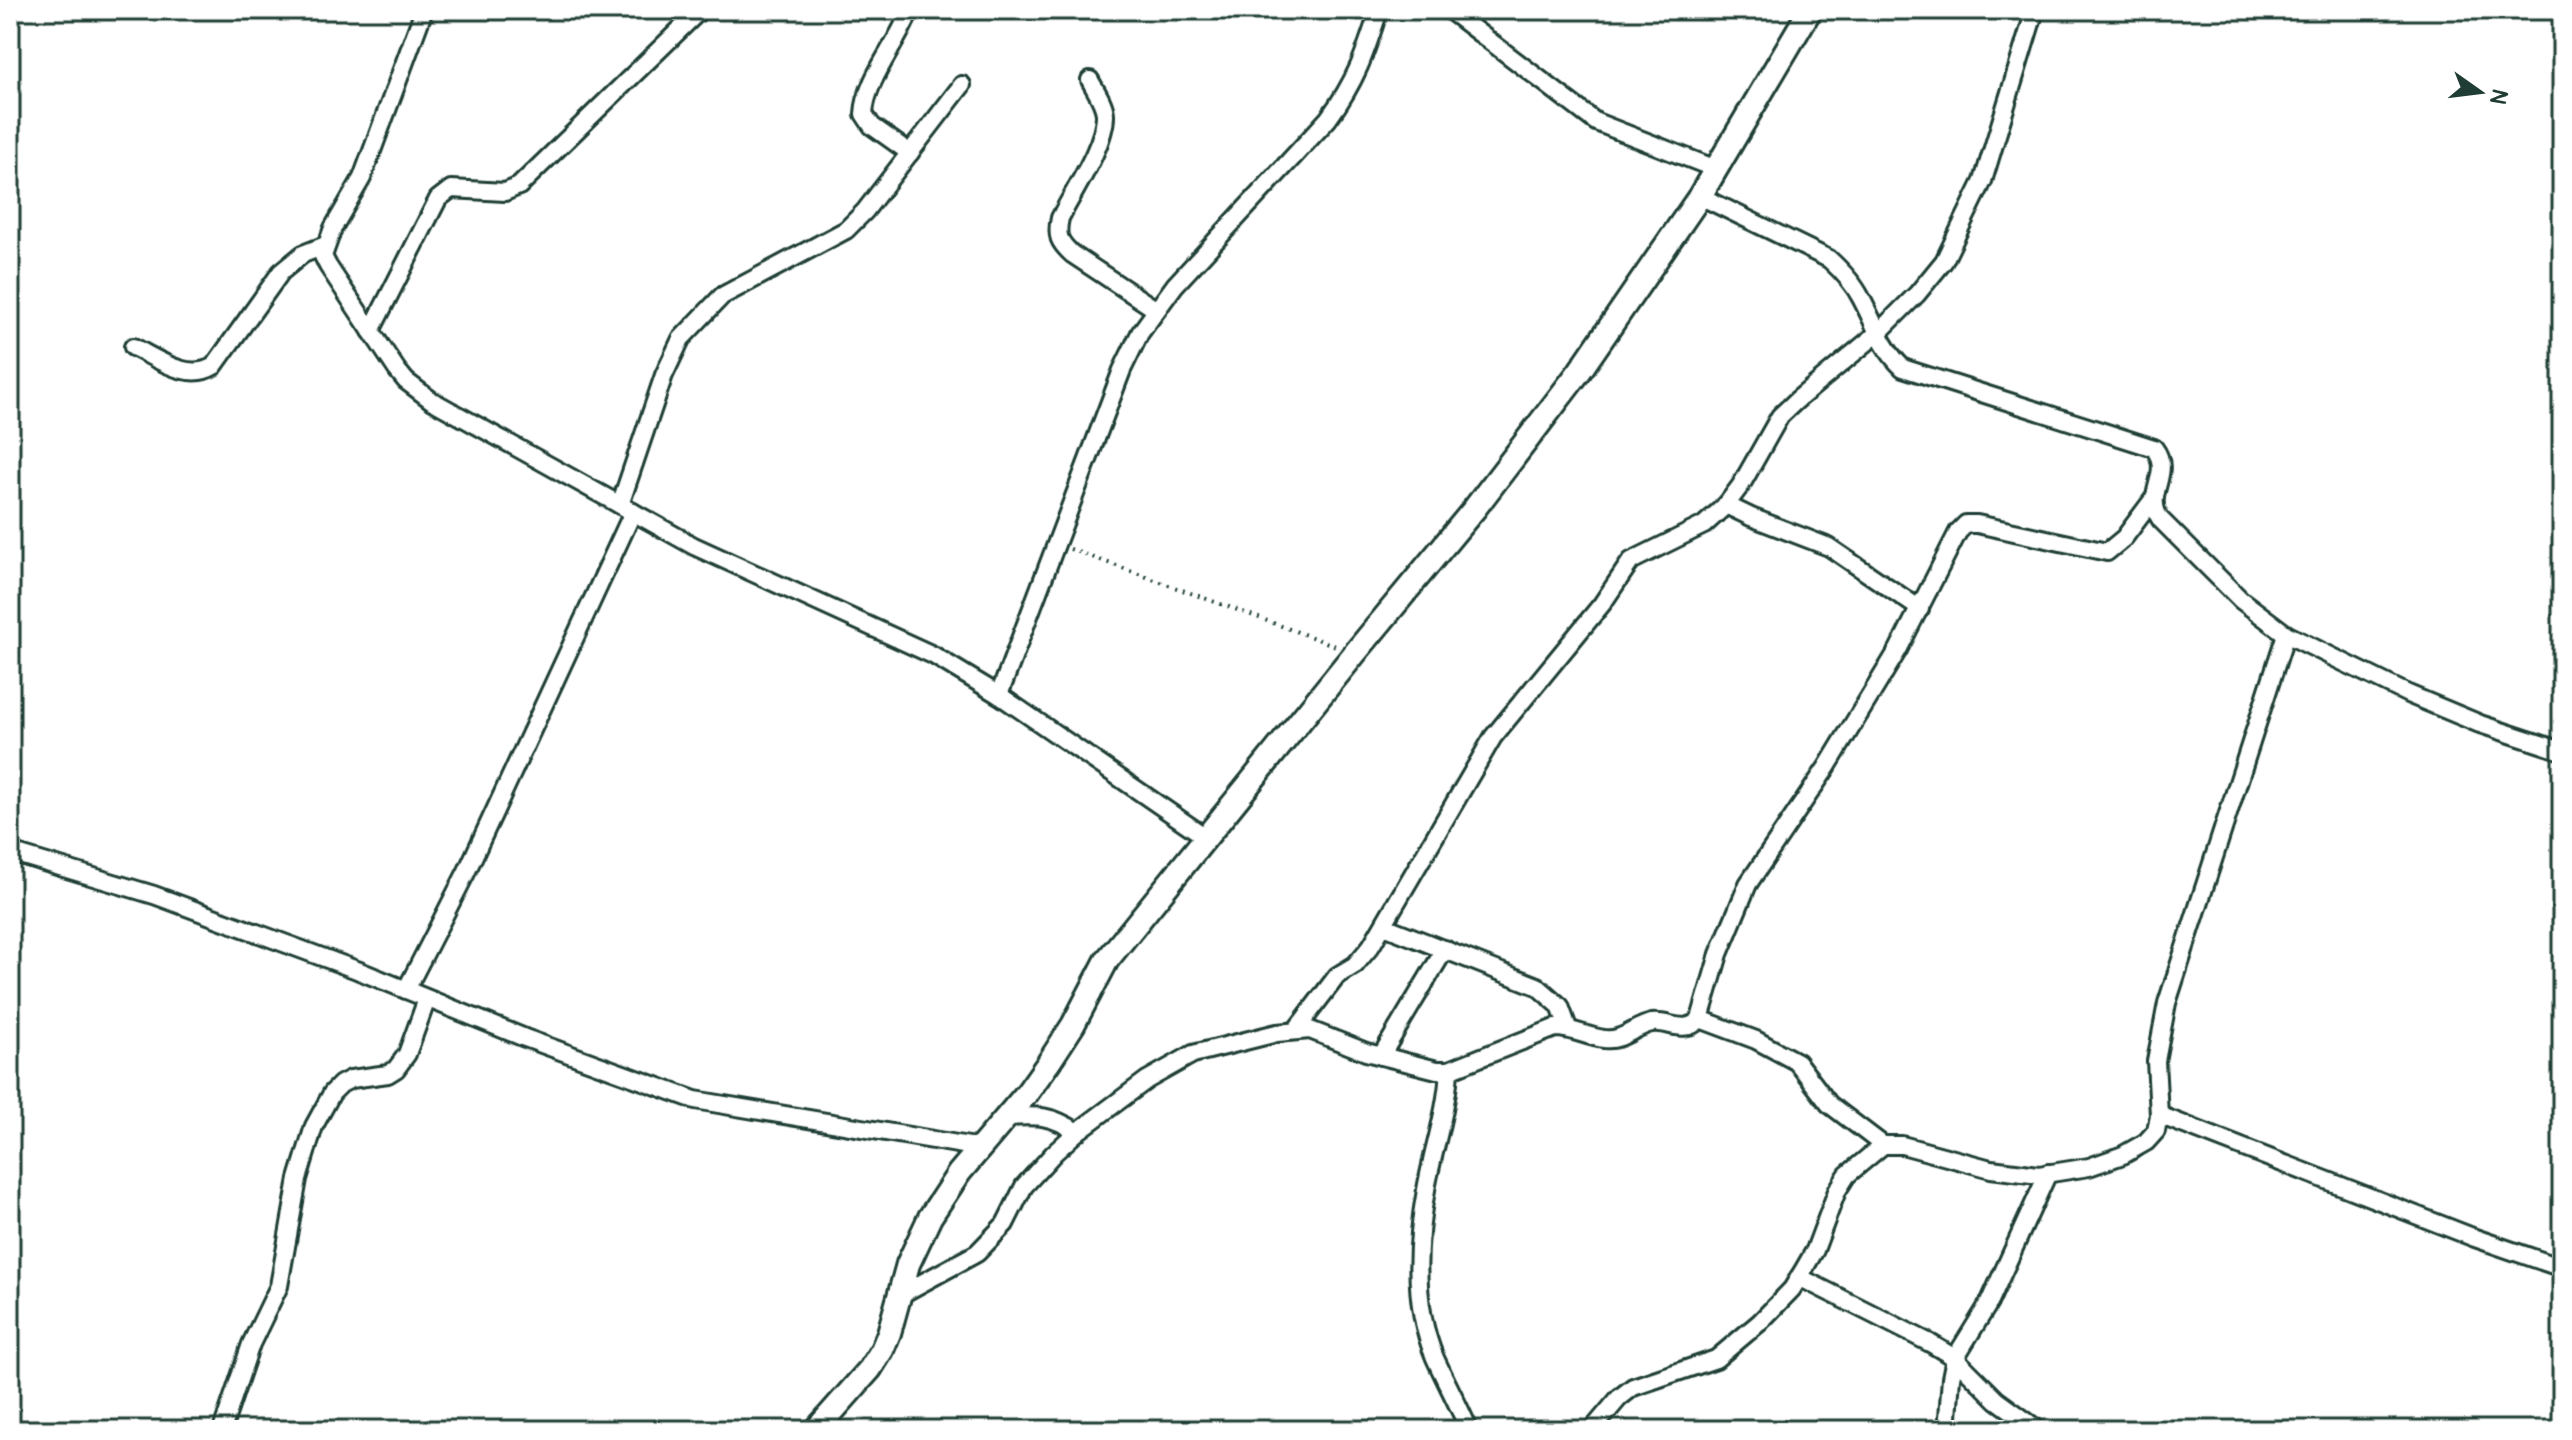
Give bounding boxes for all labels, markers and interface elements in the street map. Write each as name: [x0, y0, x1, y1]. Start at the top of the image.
north arrow: [2440, 52, 2520, 132]
text: N: [2483, 86, 2514, 107]

